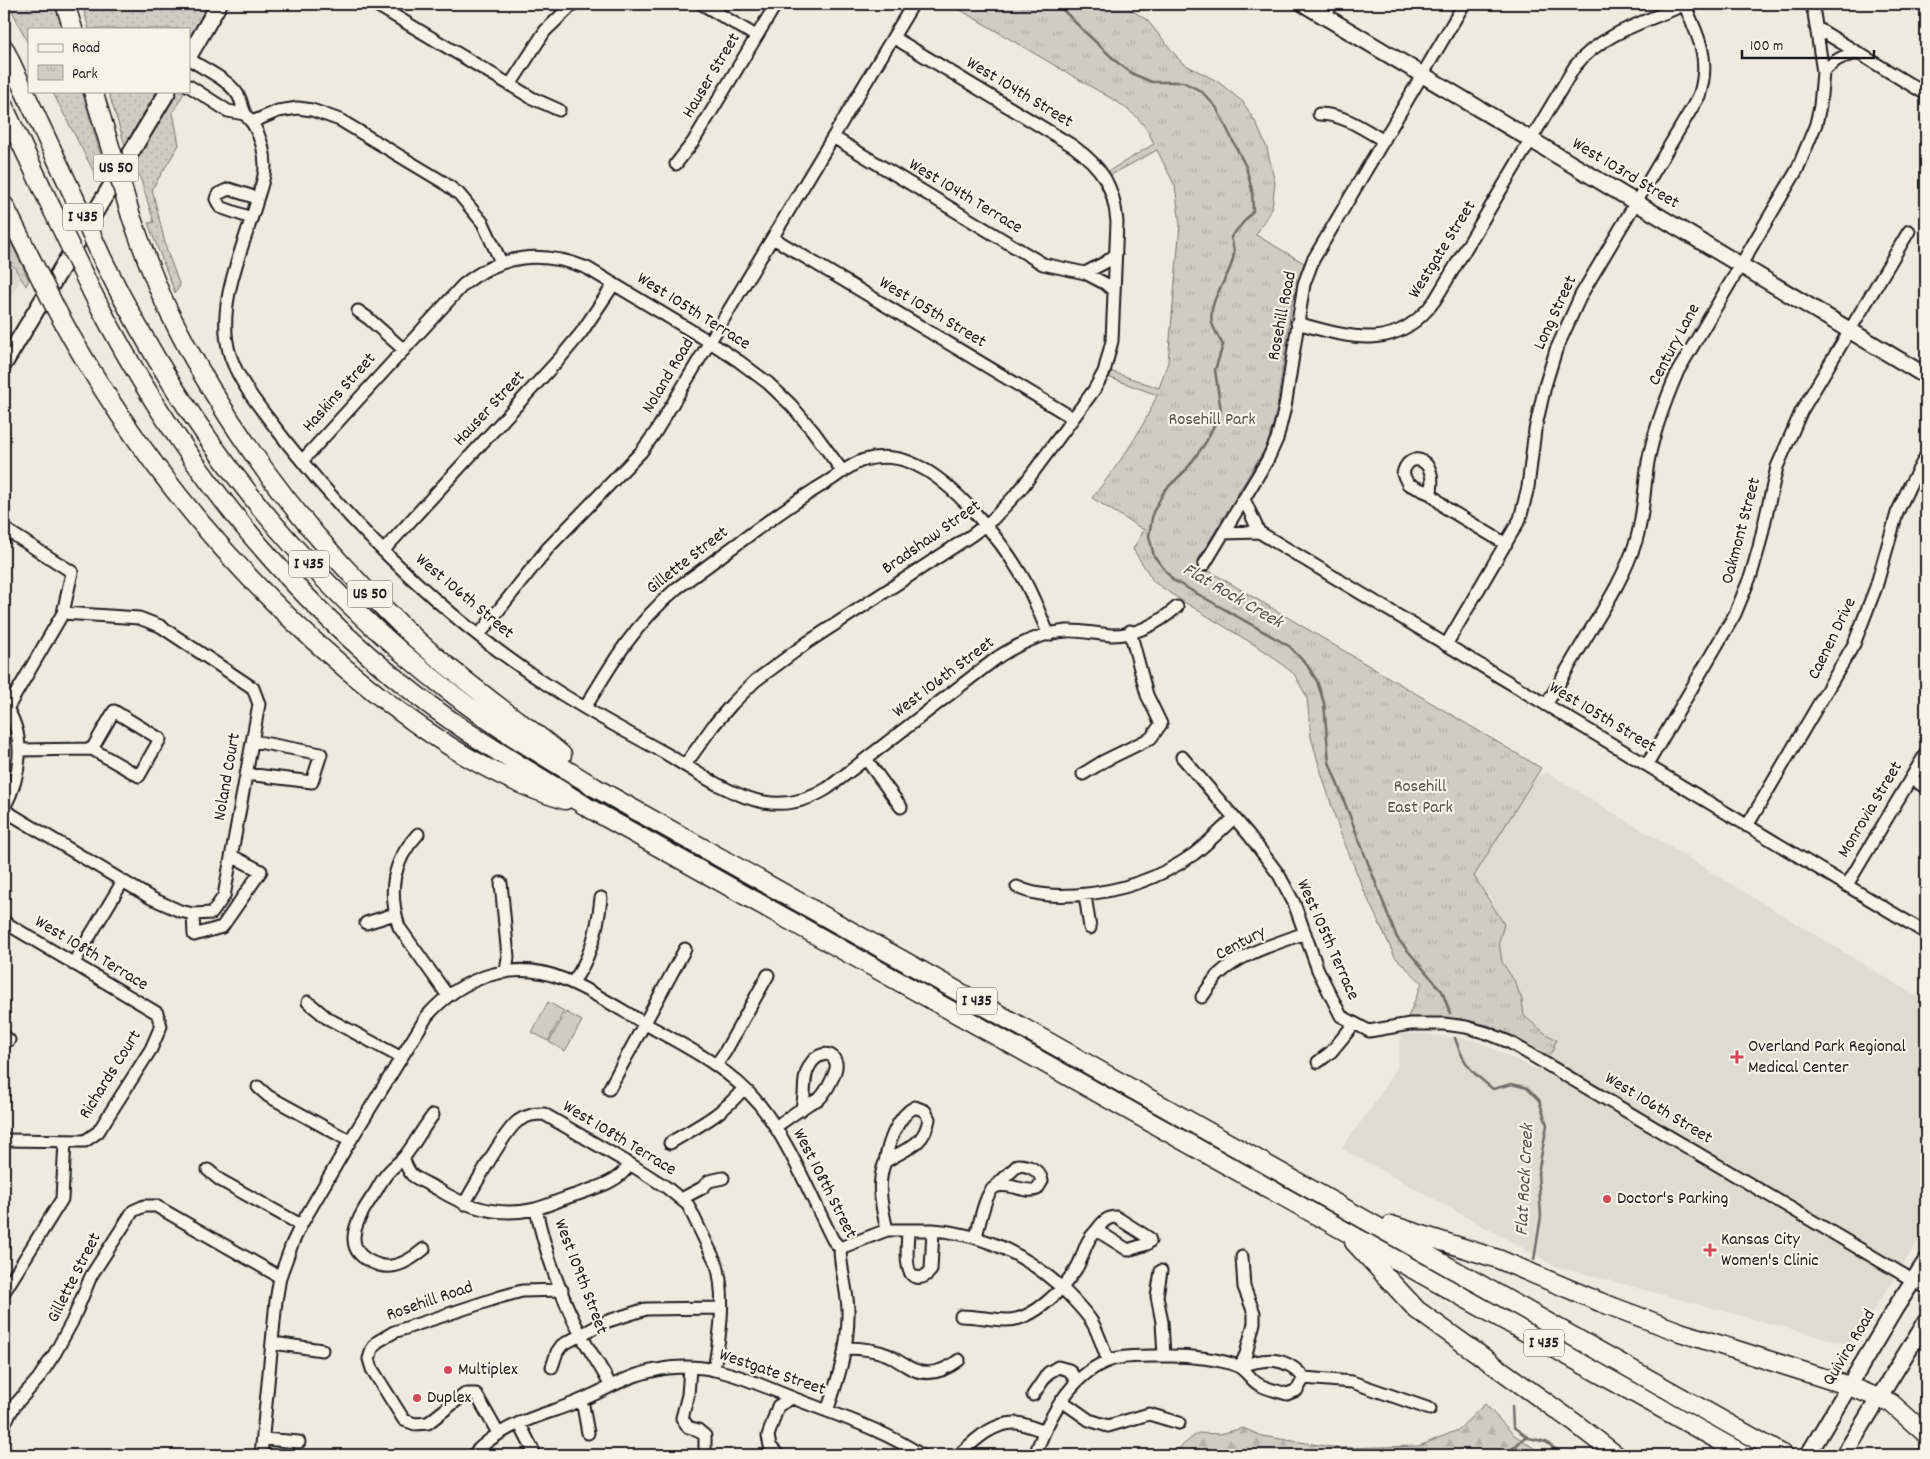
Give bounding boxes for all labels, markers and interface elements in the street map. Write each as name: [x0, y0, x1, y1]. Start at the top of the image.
legend: [28, 28, 190, 92]
street label: Hauser Street: [677, 28, 747, 123]
scale bar: [1742, 28, 1875, 60]
text: 100 m: [1750, 36, 1783, 58]
text: Road: [72, 38, 100, 60]
street label: West 104th Street: [961, 51, 1077, 135]
text: Park: [72, 64, 98, 86]
street label: West 103rd Street: [1567, 132, 1684, 216]
street label: West 104th Terrace: [903, 153, 1027, 241]
road number: US 50: [94, 154, 138, 182]
street label: Westgate Street: [1403, 196, 1483, 304]
road number: I 435: [63, 203, 103, 230]
street label: West 105th Terrace: [631, 267, 755, 357]
street label: Rosehill Road: [1262, 269, 1304, 363]
street label: West 105th Street: [874, 271, 991, 355]
street label: Long Street: [1528, 271, 1584, 354]
street label: Century Lane: [1643, 299, 1707, 390]
street label: Noland Road: [637, 333, 701, 419]
street label: Haskins Street: [297, 347, 383, 438]
street label: Hauser Street: [448, 365, 532, 452]
park label: Rosehill Park: [1168, 408, 1256, 433]
street label: Oakmont Street: [1716, 475, 1768, 587]
street label: Bradshaw Street: [877, 494, 987, 581]
street label: Gillette Street: [642, 521, 735, 601]
street label: West 106th Street: [409, 548, 519, 646]
road number: I 435: [289, 550, 329, 578]
water label: Flat Rock Creek: [1177, 557, 1289, 638]
road number: US 50: [348, 580, 392, 608]
street label: Caenen Drive: [1802, 594, 1864, 684]
street label: West 106th Street: [888, 631, 1000, 725]
street label: West 105th Street: [1544, 676, 1661, 760]
street label: Noland Court: [208, 731, 248, 823]
street label: Monrovia Street: [1832, 757, 1910, 863]
park label: Rosehill East Park: [1387, 775, 1453, 821]
street label: West 105th Terrace: [1289, 876, 1365, 1004]
street label: West 108th Terrace: [29, 910, 153, 998]
street label: Century: [1212, 920, 1271, 968]
road number: I 435: [957, 988, 997, 1014]
street label: Richards Court: [74, 1025, 148, 1124]
place label: Overland Park Regional Medical Center: [1748, 1035, 1906, 1081]
marker: Overland Park Regional Medical Center: [1730, 1050, 1744, 1064]
street label: West 106th Street: [1599, 1067, 1717, 1151]
street label: West 108th Terrace: [557, 1095, 681, 1183]
water label: Flat Rock Creek: [1510, 1121, 1543, 1236]
street label: West 108th Street: [786, 1125, 863, 1244]
place label: Doctor's Parking: [1617, 1187, 1728, 1212]
marker: Doctor's Parking: [1601, 1193, 1613, 1205]
street label: West 109th Street: [547, 1216, 614, 1338]
street label: Gillette Street: [42, 1228, 109, 1327]
place label: Kansas City Women's Clinic: [1721, 1228, 1819, 1274]
marker: Kansas City Women's Clinic: [1703, 1243, 1717, 1257]
street label: Rosehill Road: [383, 1276, 477, 1328]
street label: Quivira Road: [1817, 1305, 1883, 1391]
road number: I 435: [1524, 1330, 1564, 1356]
street label: Westgate Street: [715, 1343, 829, 1403]
place label: Multiplex: [458, 1358, 518, 1383]
marker: Multiplex: [442, 1364, 454, 1376]
place label: Duplex: [427, 1386, 472, 1411]
marker: Duplex: [411, 1392, 423, 1404]

